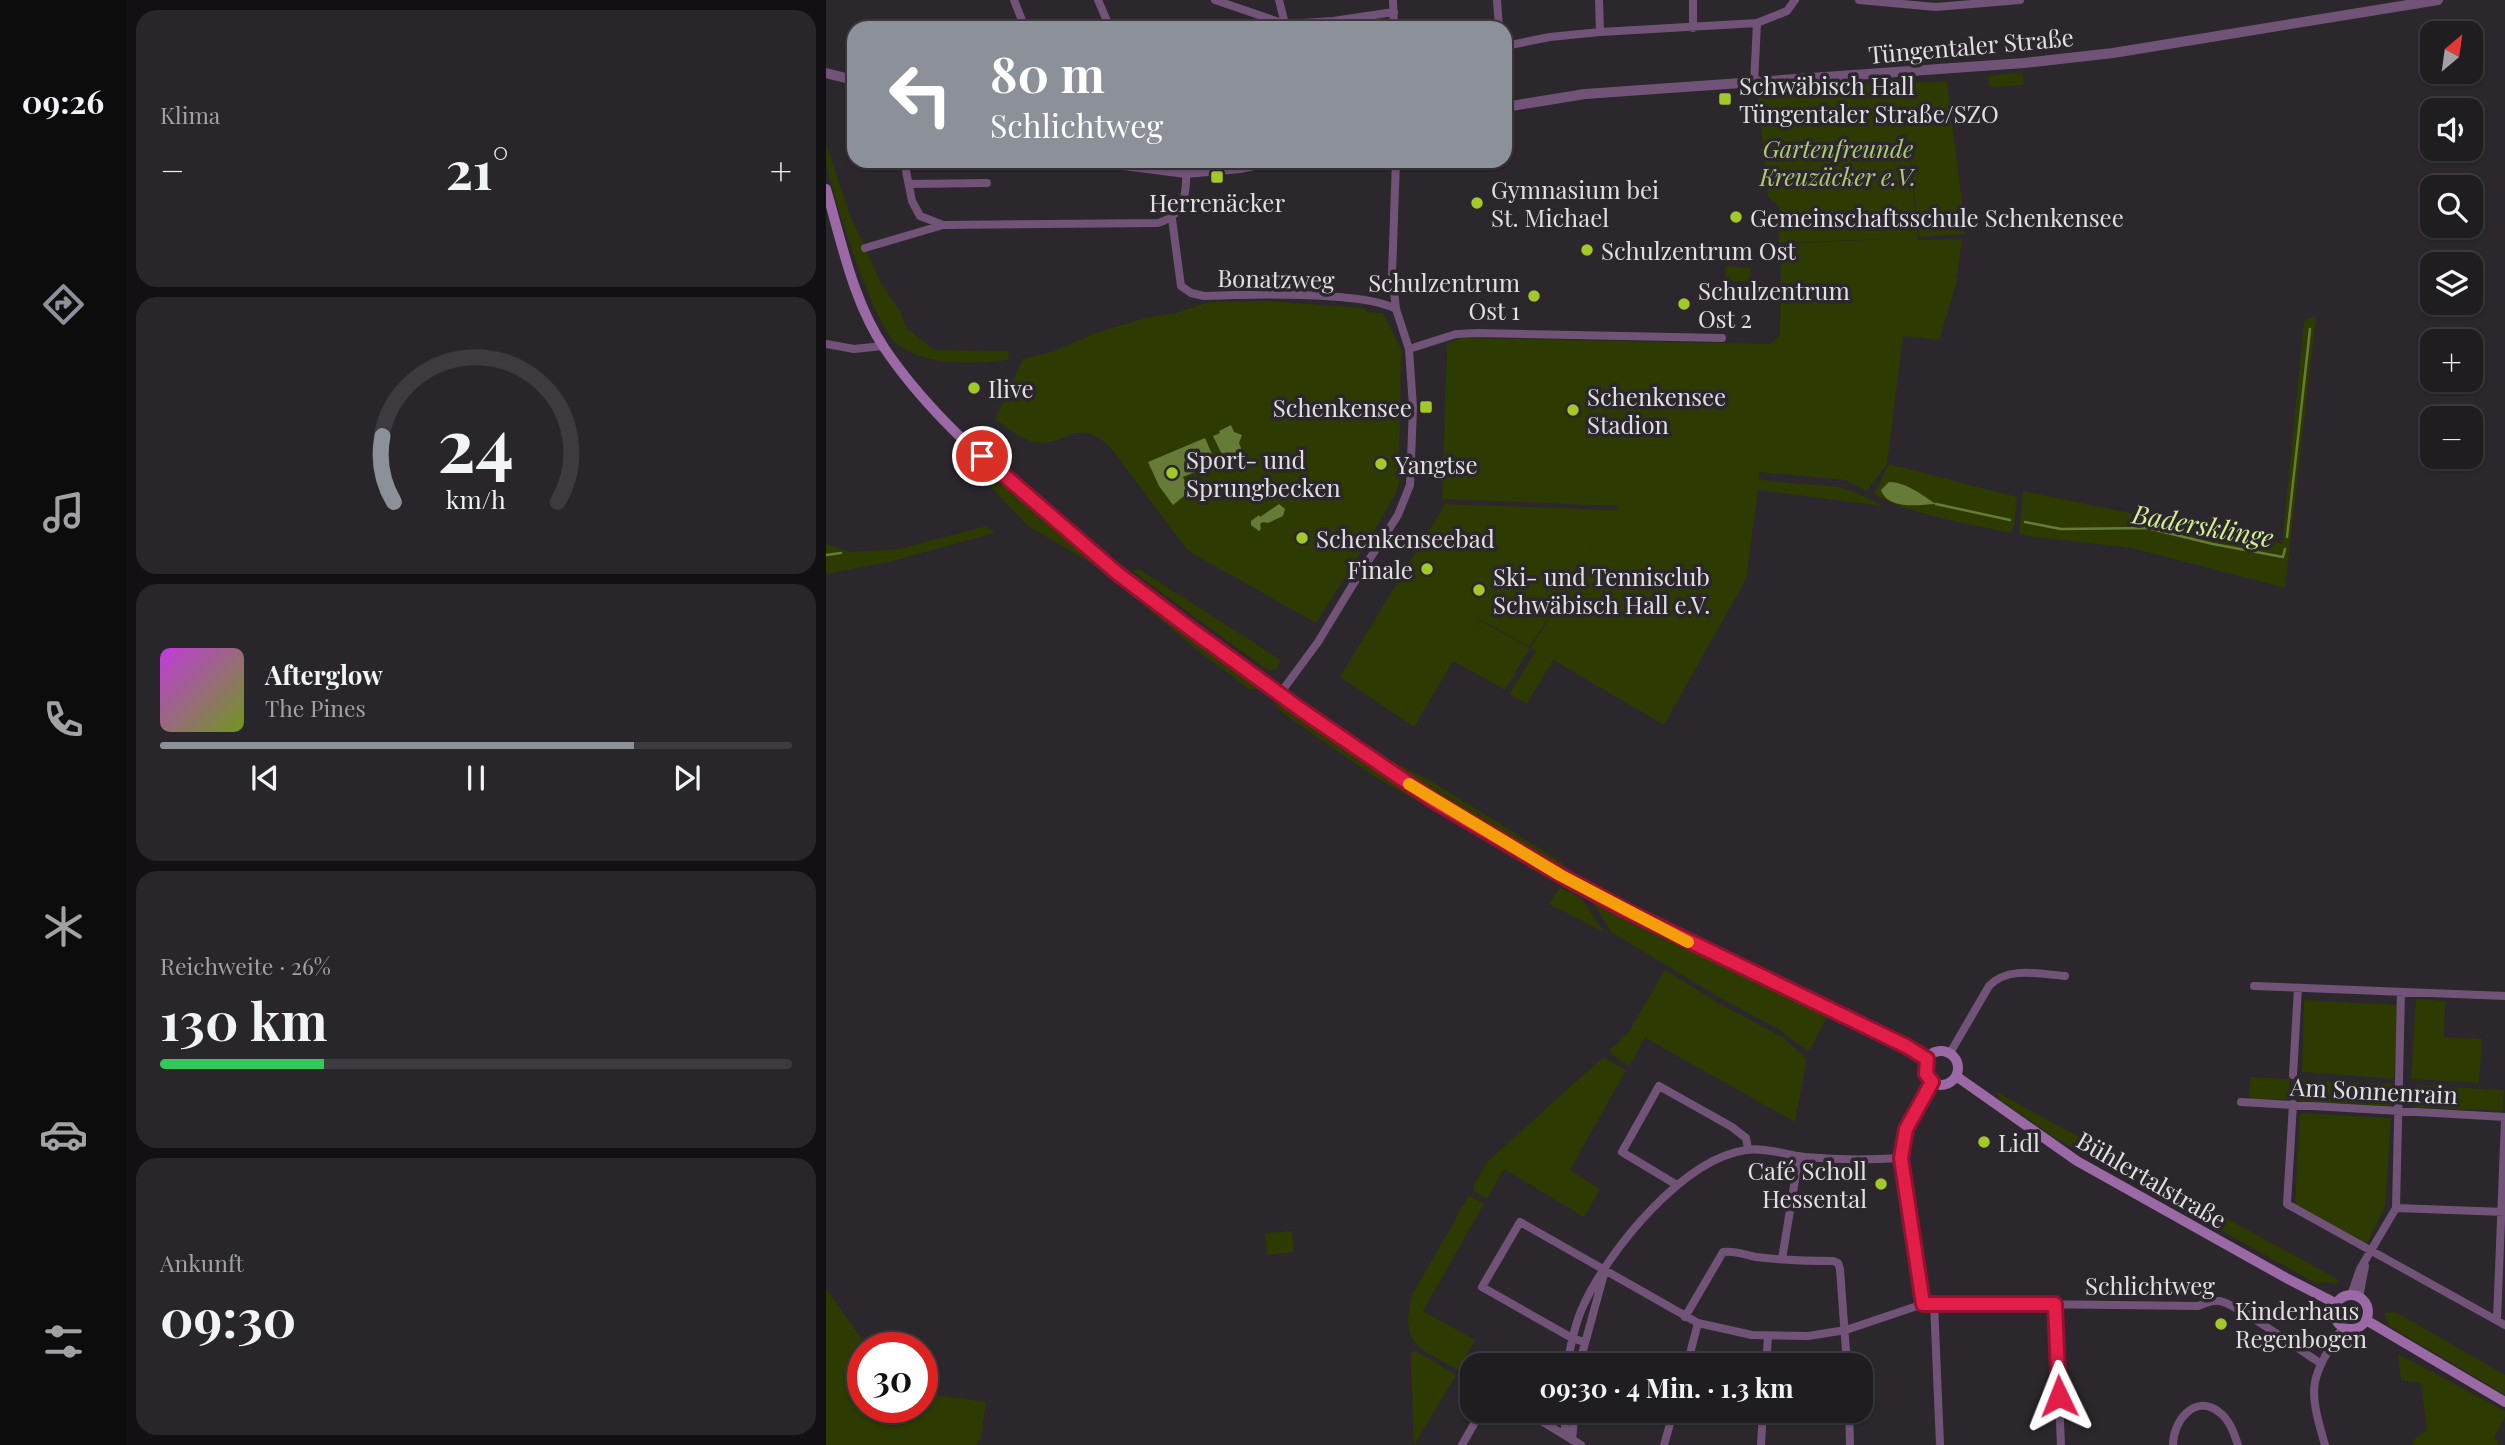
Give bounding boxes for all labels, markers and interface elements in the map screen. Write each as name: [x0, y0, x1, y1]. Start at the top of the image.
street label: Tüngentaler Straße: [1867, 20, 2075, 70]
north arrow: [2420, 21, 2483, 84]
map controls: [2420, 21, 2483, 469]
text: 80 m: [990, 40, 1105, 105]
icon: left: [875, 49, 966, 140]
place label: Schwäbisch Hall Tüngentaler Straße/SZO: [1739, 69, 1999, 129]
text: 09:26: [22, 79, 104, 122]
marker: Schwäbisch Hall Tüngentaler Straße/SZO: [1717, 91, 1733, 107]
button: sound: [2420, 98, 2483, 161]
text: Klima: [160, 99, 220, 130]
text: Schlichtweg: [990, 103, 1163, 146]
park label: Gartenfreunde Kreuzäcker e.V.: [1759, 132, 1916, 192]
text: 21°: [446, 134, 509, 203]
text: −: [160, 144, 185, 195]
text: +: [770, 144, 792, 195]
marker: Herrenäcker: [1209, 169, 1225, 185]
place label: Gymnasium bei St. Michael: [1491, 173, 1659, 233]
button: search: [2420, 175, 2483, 238]
place label: Herrenäcker: [1149, 186, 1285, 218]
marker: Gymnasium bei St. Michael: [1469, 195, 1485, 211]
place label: Gemeinschaftsschule Schenkensee: [1750, 201, 2124, 233]
marker: Gemeinschaftsschule Schenkensee: [1728, 209, 1744, 225]
place label: Schulzentrum Ost: [1601, 234, 1796, 266]
marker: Schulzentrum Ost: [1579, 242, 1595, 258]
button: layers: [2420, 252, 2483, 315]
street label: Bonatzweg: [1217, 261, 1335, 295]
place label: Schulzentrum Ost 1: [1368, 266, 1520, 326]
place label: Schulzentrum Ost 2: [1698, 274, 1850, 334]
icon: directions: [39, 280, 88, 329]
marker: Schulzentrum Ost 1: [1526, 288, 1542, 304]
marker: Schulzentrum Ost 2: [1676, 296, 1692, 312]
button: +: [2420, 329, 2483, 392]
place label: Ilive: [988, 372, 1034, 404]
marker: Ilive: [966, 380, 982, 396]
place label: Schenkensee Stadion: [1587, 380, 1726, 440]
place label: Schenkensee: [1273, 391, 1412, 423]
text: 24: [438, 393, 514, 490]
marker: Schenkensee: [1418, 399, 1434, 415]
marker: Schenkensee Stadion: [1565, 402, 1581, 418]
button: −: [2420, 406, 2483, 469]
pin: [952, 426, 1012, 486]
icon: arrive: [963, 437, 1001, 475]
place label: Sport- und Sprungbecken: [1186, 443, 1341, 503]
place label: Yangtse: [1394, 448, 1478, 480]
marker: Yangtse: [1373, 456, 1389, 472]
marker: Sport- und Sprungbecken: [1164, 465, 1180, 481]
text: km/h: [446, 481, 506, 514]
icon: music: [39, 488, 88, 537]
water label: Badersklinge: [2129, 495, 2276, 555]
place label: Schenkenseebad: [1316, 522, 1495, 554]
marker: Schenkenseebad: [1294, 530, 1310, 546]
place label: Finale: [1347, 553, 1413, 585]
place label: Ski- und Tennisclub Schwäbisch Hall e.V.: [1493, 560, 1710, 620]
marker: Finale: [1419, 561, 1435, 577]
marker: Ski- und Tennisclub Schwäbisch Hall e.V.: [1471, 582, 1487, 598]
text: Afterglow: [265, 657, 383, 692]
text: The Pines: [265, 692, 366, 723]
icon: phone: [39, 695, 88, 744]
icon: previous: [246, 759, 284, 797]
icon: pause: [457, 759, 495, 797]
icon: next: [668, 759, 706, 797]
icon: climate: [39, 902, 88, 951]
text: Reichweite · 26%: [160, 950, 331, 981]
text: 130 km: [160, 985, 327, 1054]
street label: Am Sonnenrain: [2288, 1070, 2459, 1110]
icon: car: [39, 1110, 88, 1159]
street label: Bühlertalstraße: [2071, 1123, 2233, 1235]
place label: Lidl: [1998, 1126, 2040, 1158]
marker: Lidl: [1976, 1134, 1992, 1150]
place label: Café Scholl Hessental: [1747, 1154, 1867, 1214]
marker: Café Scholl Hessental: [1873, 1176, 1889, 1192]
text: Ankunft: [160, 1247, 244, 1278]
street label: Schlichtweg: [2085, 1269, 2215, 1301]
text: 09:30: [160, 1282, 296, 1351]
place label: Kinderhaus Regenbogen: [2235, 1294, 2367, 1354]
marker: Kinderhaus Regenbogen: [2213, 1316, 2229, 1332]
icon: filters: [39, 1317, 88, 1366]
speed limit sign: 30: [847, 1332, 938, 1423]
position arrow: [2022, 1359, 2096, 1433]
text: 09:30 · 4 Min. · 1.3 km: [1539, 1370, 1794, 1405]

